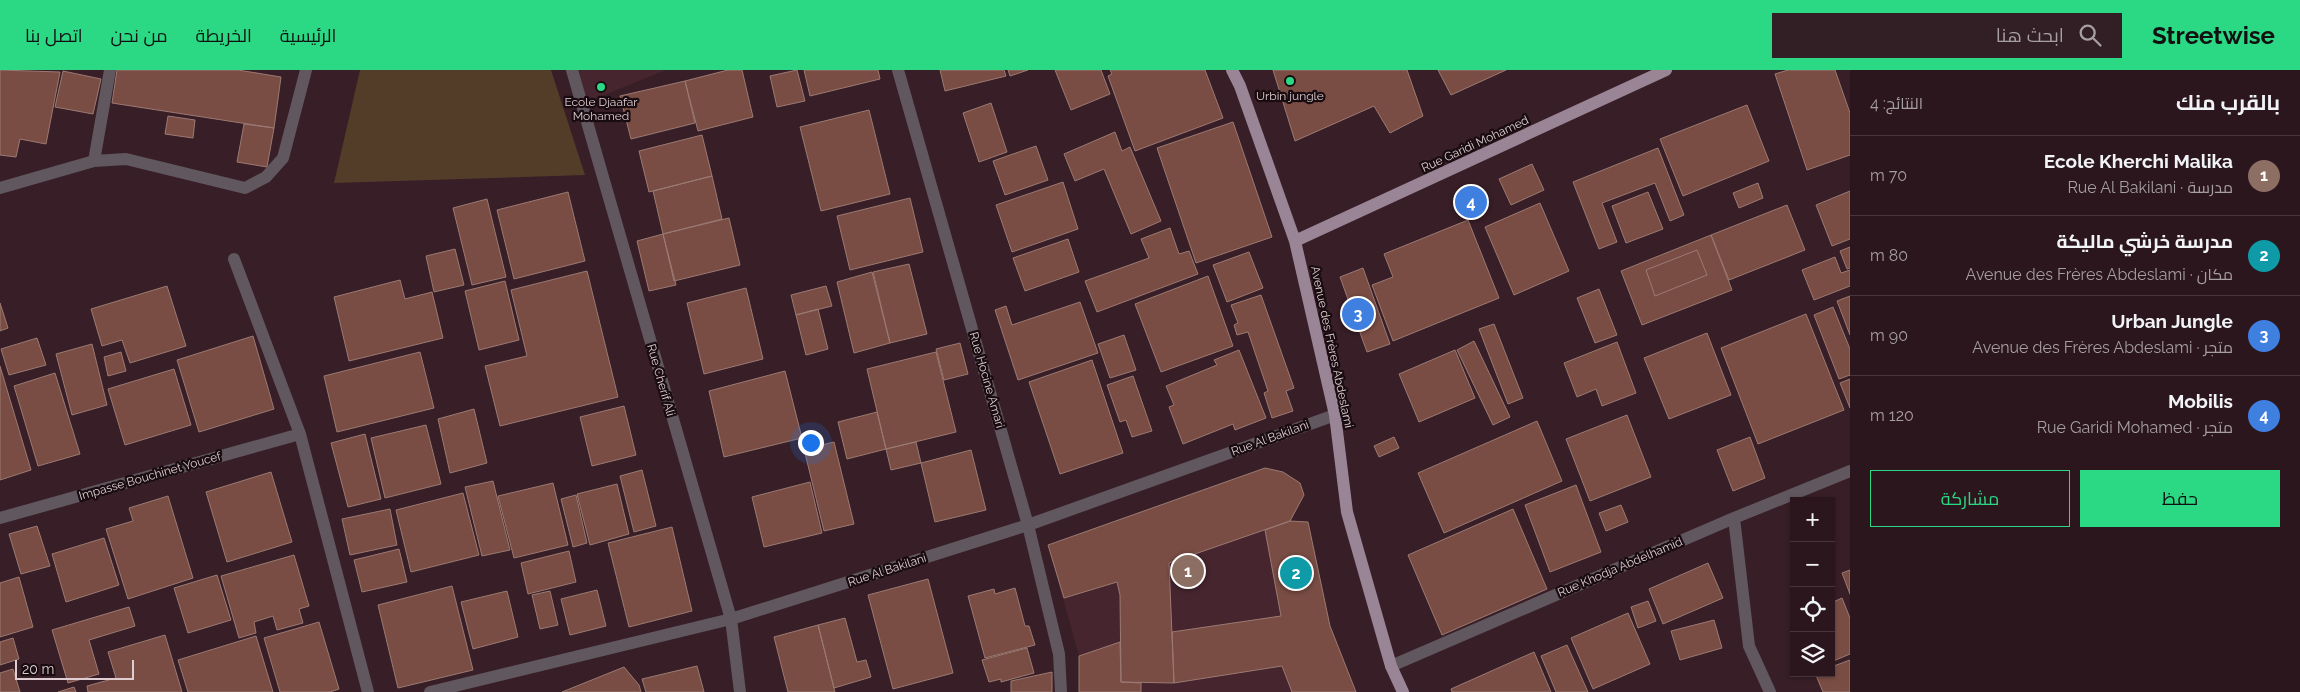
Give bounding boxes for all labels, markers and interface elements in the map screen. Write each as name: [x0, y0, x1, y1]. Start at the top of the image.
search box: [1772, 13, 2122, 58]
icon: search: [2076, 21, 2104, 49]
text: Streetwise: [2152, 21, 2275, 50]
text: ابحث هنا: [1996, 24, 2064, 46]
text: اتصل بنا: [25, 25, 83, 46]
text: من نحن: [111, 25, 168, 46]
text: الخريطة: [196, 25, 252, 46]
text: الرئيسية: [280, 25, 336, 46]
marker: Urbin jungle: [1284, 75, 1296, 87]
marker: Ecole Djaafar Mohamed: [595, 81, 607, 93]
place label: Urbin jungle: [1256, 89, 1324, 103]
text: بالقرب منك: [2176, 90, 2280, 115]
text: النتائج: 4: [1870, 94, 1923, 113]
place label: Ecole Djaafar Mohamed: [564, 95, 638, 123]
street label: Rue Garidi Mohamed: [1419, 113, 1531, 175]
text: Ecole Kherchi Malika: [2044, 150, 2233, 172]
text: 70 m: [1870, 166, 1907, 185]
text: 1: [2260, 166, 2268, 185]
text: مدرسة · Rue Al Bakilani: [2067, 178, 2233, 197]
pin: 4: [1455, 183, 1487, 221]
text: مدرسة خرشي ماليكة: [2057, 230, 2233, 252]
text: 80 m: [1870, 246, 1908, 265]
text: 2: [2259, 246, 2269, 265]
street label: Avenue des Frères Abdeslami: [1308, 265, 1356, 429]
text: مكان · Avenue des Frères Abdeslami: [1966, 265, 2233, 284]
pin: 3: [1342, 295, 1374, 333]
text: Urban Jungle: [2111, 310, 2233, 332]
text: 90 m: [1870, 326, 1908, 345]
text: 3: [2260, 326, 2268, 345]
street label: Rue Hocine Amari: [967, 330, 1007, 430]
text: متجر · Avenue des Frères Abdeslami: [1972, 338, 2233, 357]
street label: Rue Cherif Ali: [644, 342, 678, 418]
text: Mobilis: [2168, 390, 2233, 412]
text: 120 m: [1870, 406, 1914, 425]
text: 4: [2259, 406, 2269, 425]
street label: Rue Al Bakilani: [1229, 417, 1311, 459]
text: متجر · Rue Garidi Mohamed: [2037, 418, 2233, 437]
your location: [798, 430, 824, 456]
street label: Impasse Bouchinet Youcef: [77, 449, 224, 503]
button: مشاركة: [1870, 470, 2070, 527]
button: حفظ: [2080, 470, 2280, 527]
map controls: [1790, 497, 1835, 677]
button: +: [1790, 497, 1835, 542]
street label: Rue Khodja Abdelhamid: [1556, 534, 1684, 600]
button: −: [1790, 542, 1835, 587]
street label: Rue Al Bakilani: [846, 551, 928, 589]
pin: 1: [1172, 552, 1204, 590]
pin: 2: [1280, 554, 1312, 592]
button: locate: [1790, 587, 1835, 632]
button: layers: [1790, 632, 1835, 677]
scale bar: [15, 657, 134, 680]
text: 20 m: [22, 661, 54, 677]

